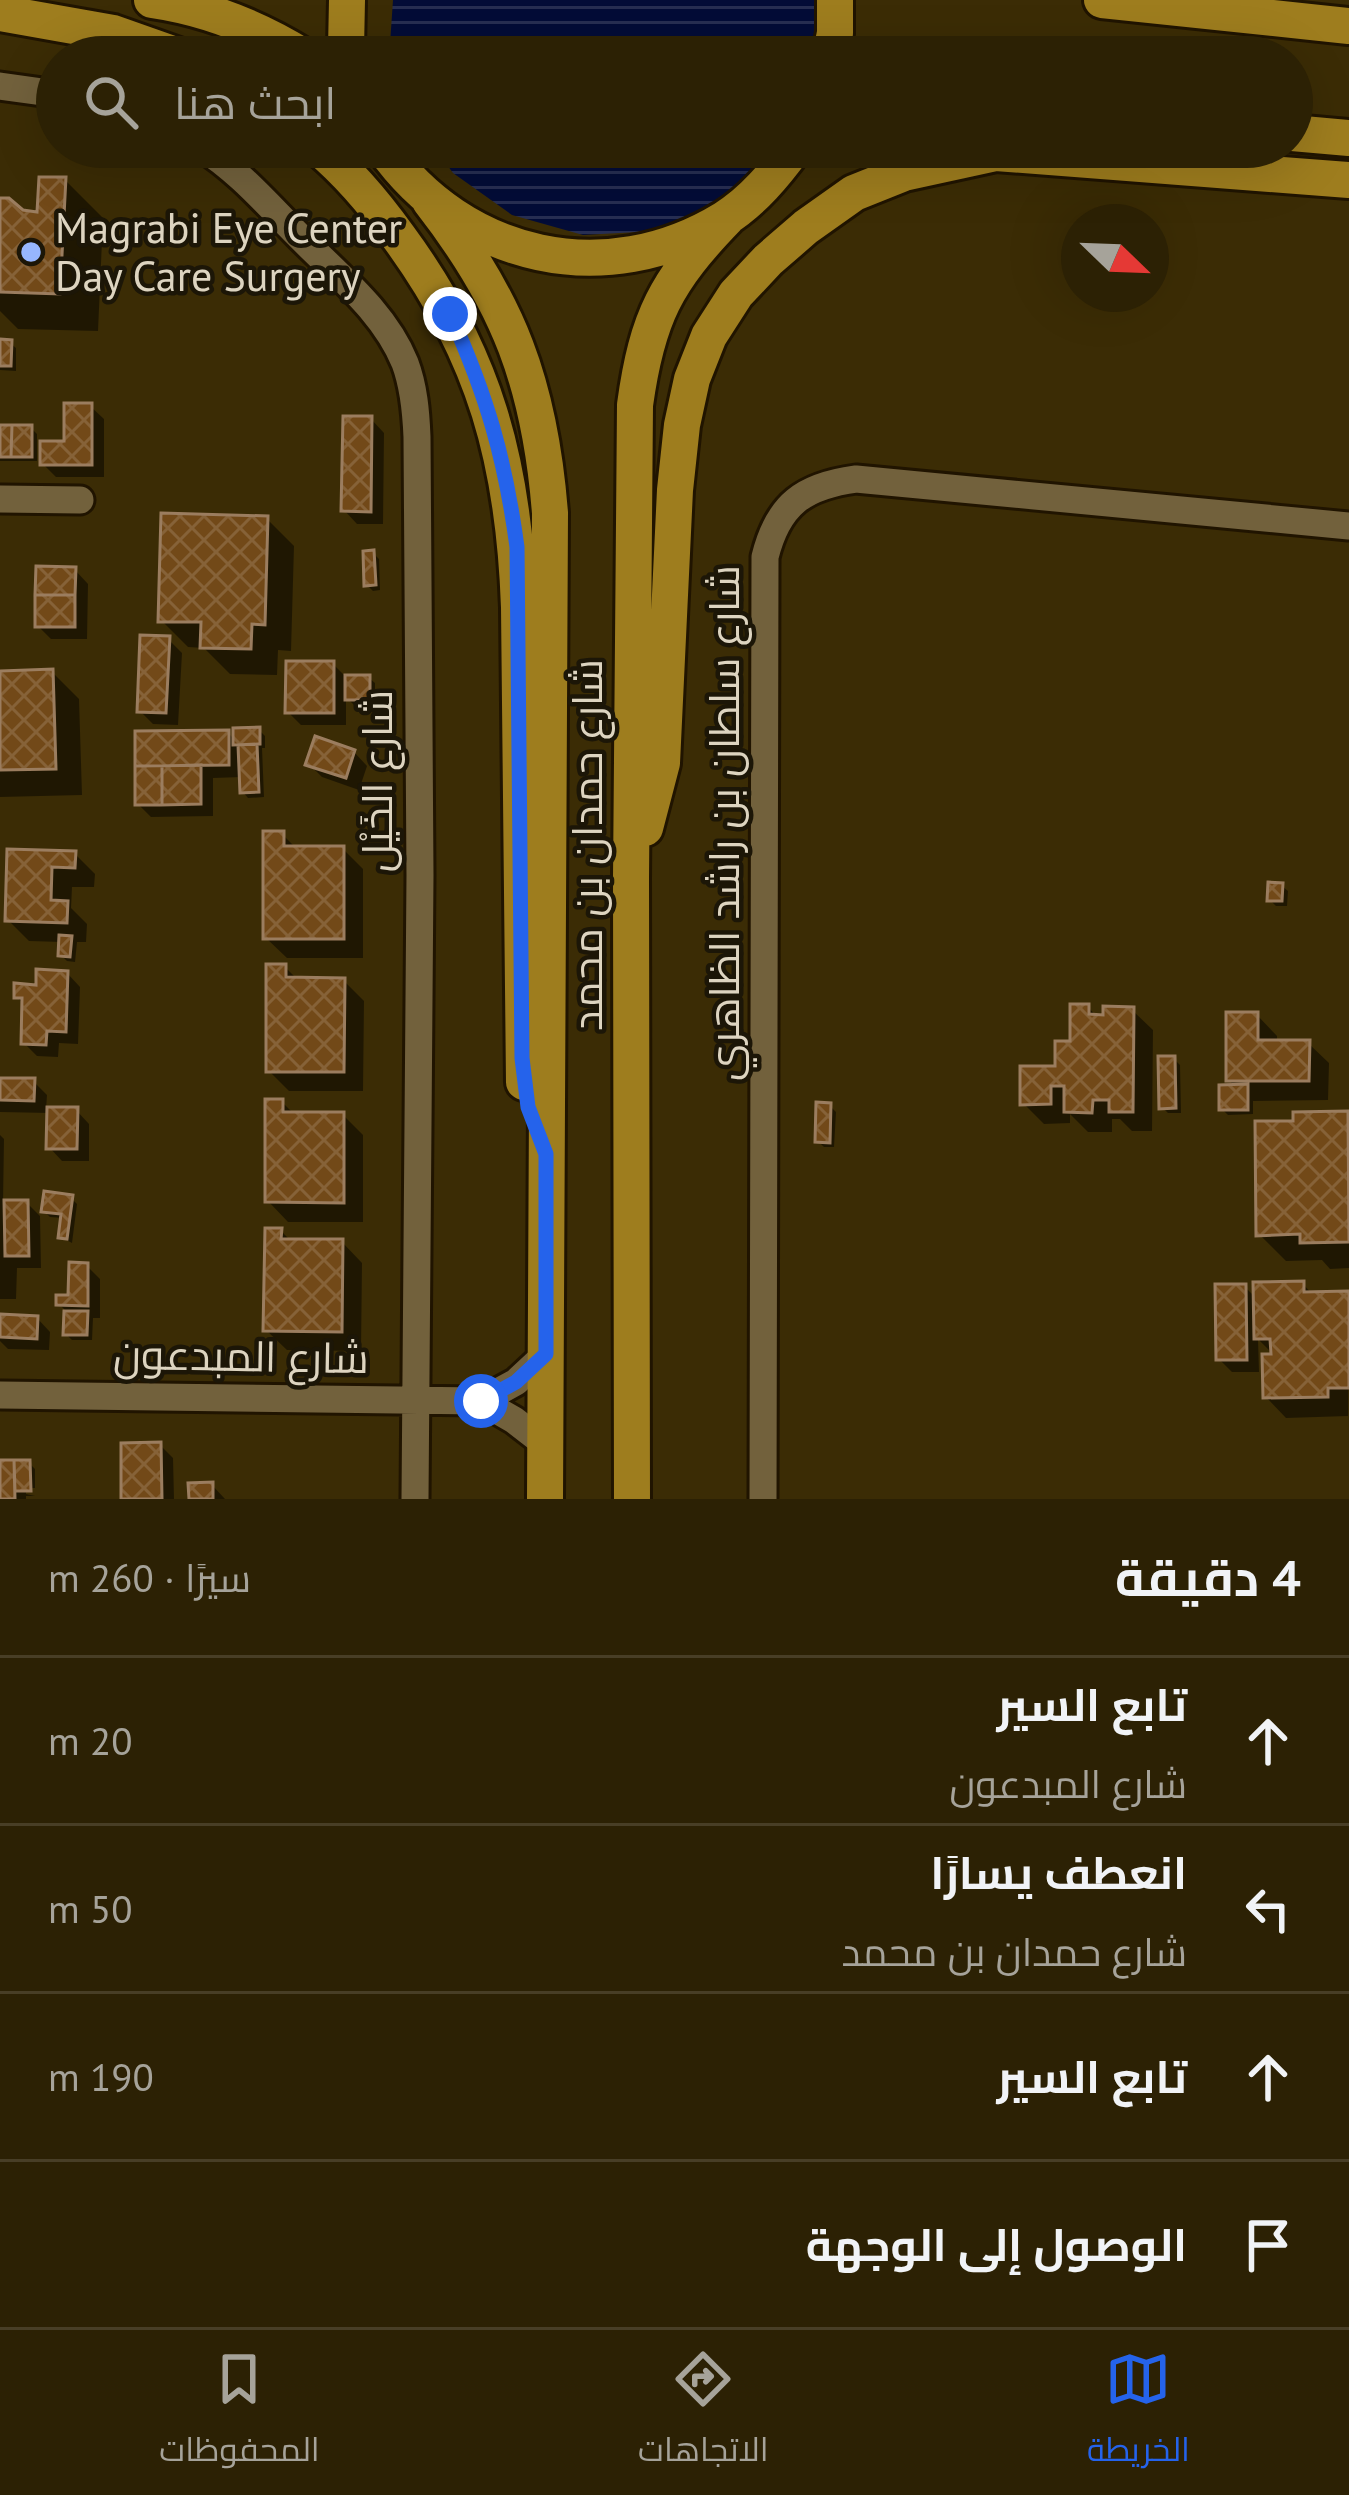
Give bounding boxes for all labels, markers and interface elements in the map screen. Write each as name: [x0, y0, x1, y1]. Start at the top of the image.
search box: [36, 36, 1313, 168]
icon: search: [78, 69, 144, 135]
text: ابحث هنا: [174, 73, 336, 131]
place label: Magrabi Eye Center Day Care Surgery: [55, 200, 402, 303]
north arrow: [1061, 204, 1169, 312]
marker: Magrabi Eye Center Day Care Surgery: [18, 239, 44, 265]
route end: [423, 287, 477, 341]
street label: شارع سلطان بن راشد الظاهري: [696, 565, 757, 1081]
street label: شارع حمدان بن محمد: [559, 659, 615, 1031]
street label: شارع الخَيْل: [349, 690, 405, 872]
street label: شارع المبدعون: [113, 1326, 369, 1386]
route start: [454, 1374, 508, 1428]
text: 4 دقيقة: [1115, 1544, 1301, 1610]
text: سيرًا · 260 m: [48, 1552, 251, 1603]
text: تابع السير: [997, 1675, 1187, 1733]
icon: ahead: [1235, 1708, 1301, 1774]
text: 20 m: [48, 1715, 133, 1766]
text: شارع المبدعون: [950, 1758, 1187, 1809]
text: انعطف يسارًا: [930, 1843, 1187, 1901]
icon: left: [1235, 1876, 1301, 1942]
text: 50 m: [48, 1883, 133, 1934]
text: شارع حمدان بن محمد: [841, 1926, 1187, 1977]
icon: ahead: [1235, 2044, 1301, 2110]
text: تابع السير: [997, 2047, 1187, 2105]
text: 190 m: [48, 2051, 154, 2102]
icon: arrive: [1235, 2212, 1301, 2278]
text: الوصول إلى الوجهة: [806, 2215, 1187, 2273]
tab: المحفوظات: [159, 2346, 320, 2480]
tab: الاتجاهات: [638, 2346, 769, 2480]
tab: الخريطة: [1087, 2346, 1190, 2480]

